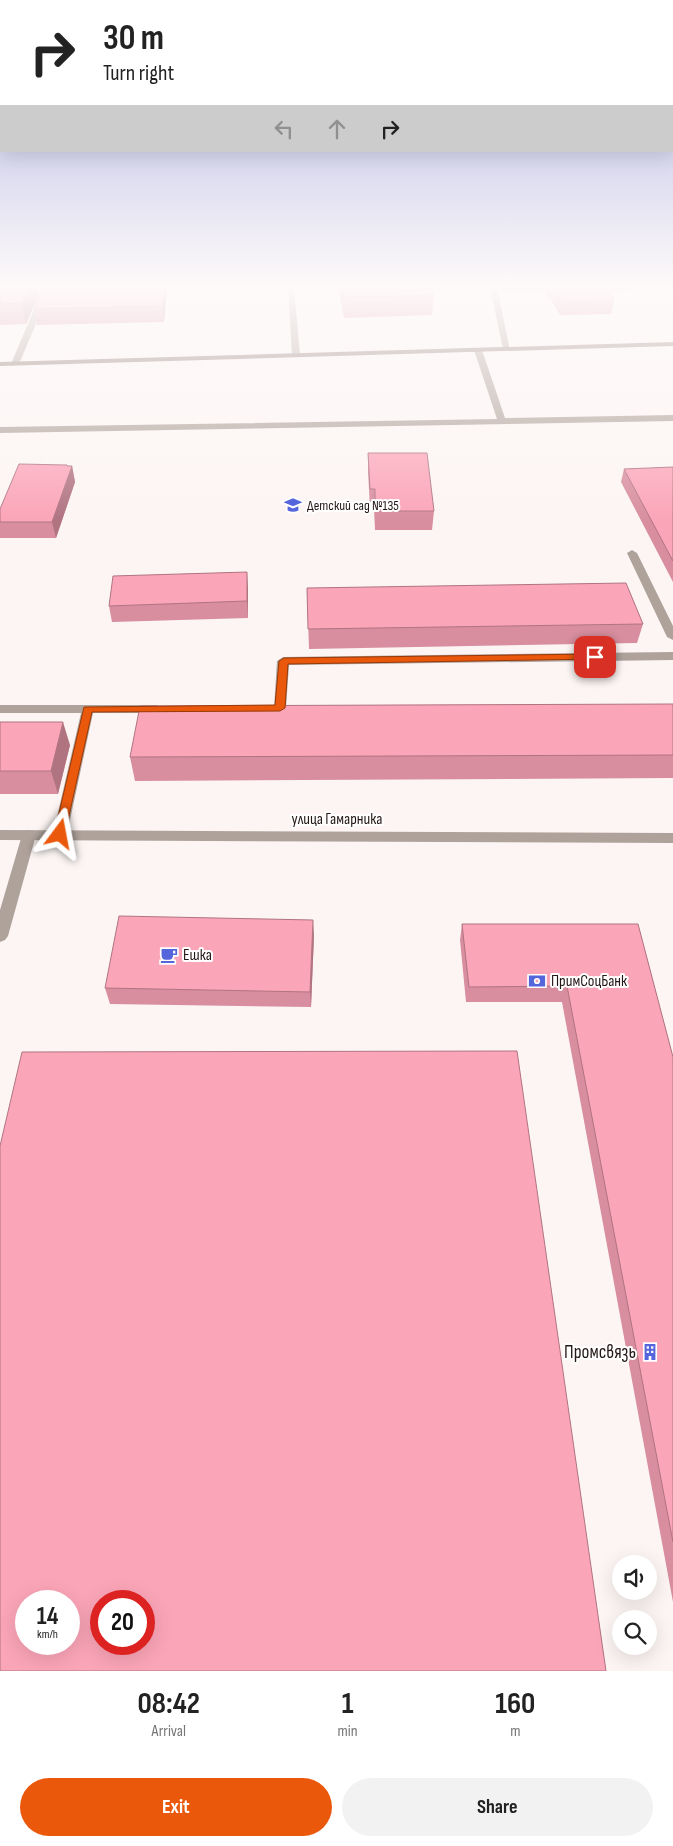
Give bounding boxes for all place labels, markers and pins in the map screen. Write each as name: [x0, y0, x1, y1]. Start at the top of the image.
school or university icon: Детский сад №135: [283, 495, 303, 515]
place label: Детский сад №135: [307, 497, 399, 514]
pin: [574, 636, 616, 678]
cafe icon: Ешка: [159, 945, 179, 965]
place label: Ешка: [183, 946, 212, 965]
bank icon: ПримСоцБанк: [527, 971, 547, 991]
place label: ПримСоцБанк: [551, 972, 628, 991]
place label: Промсвязь: [564, 1341, 636, 1364]
building icon: Промсвязь: [640, 1342, 660, 1362]

